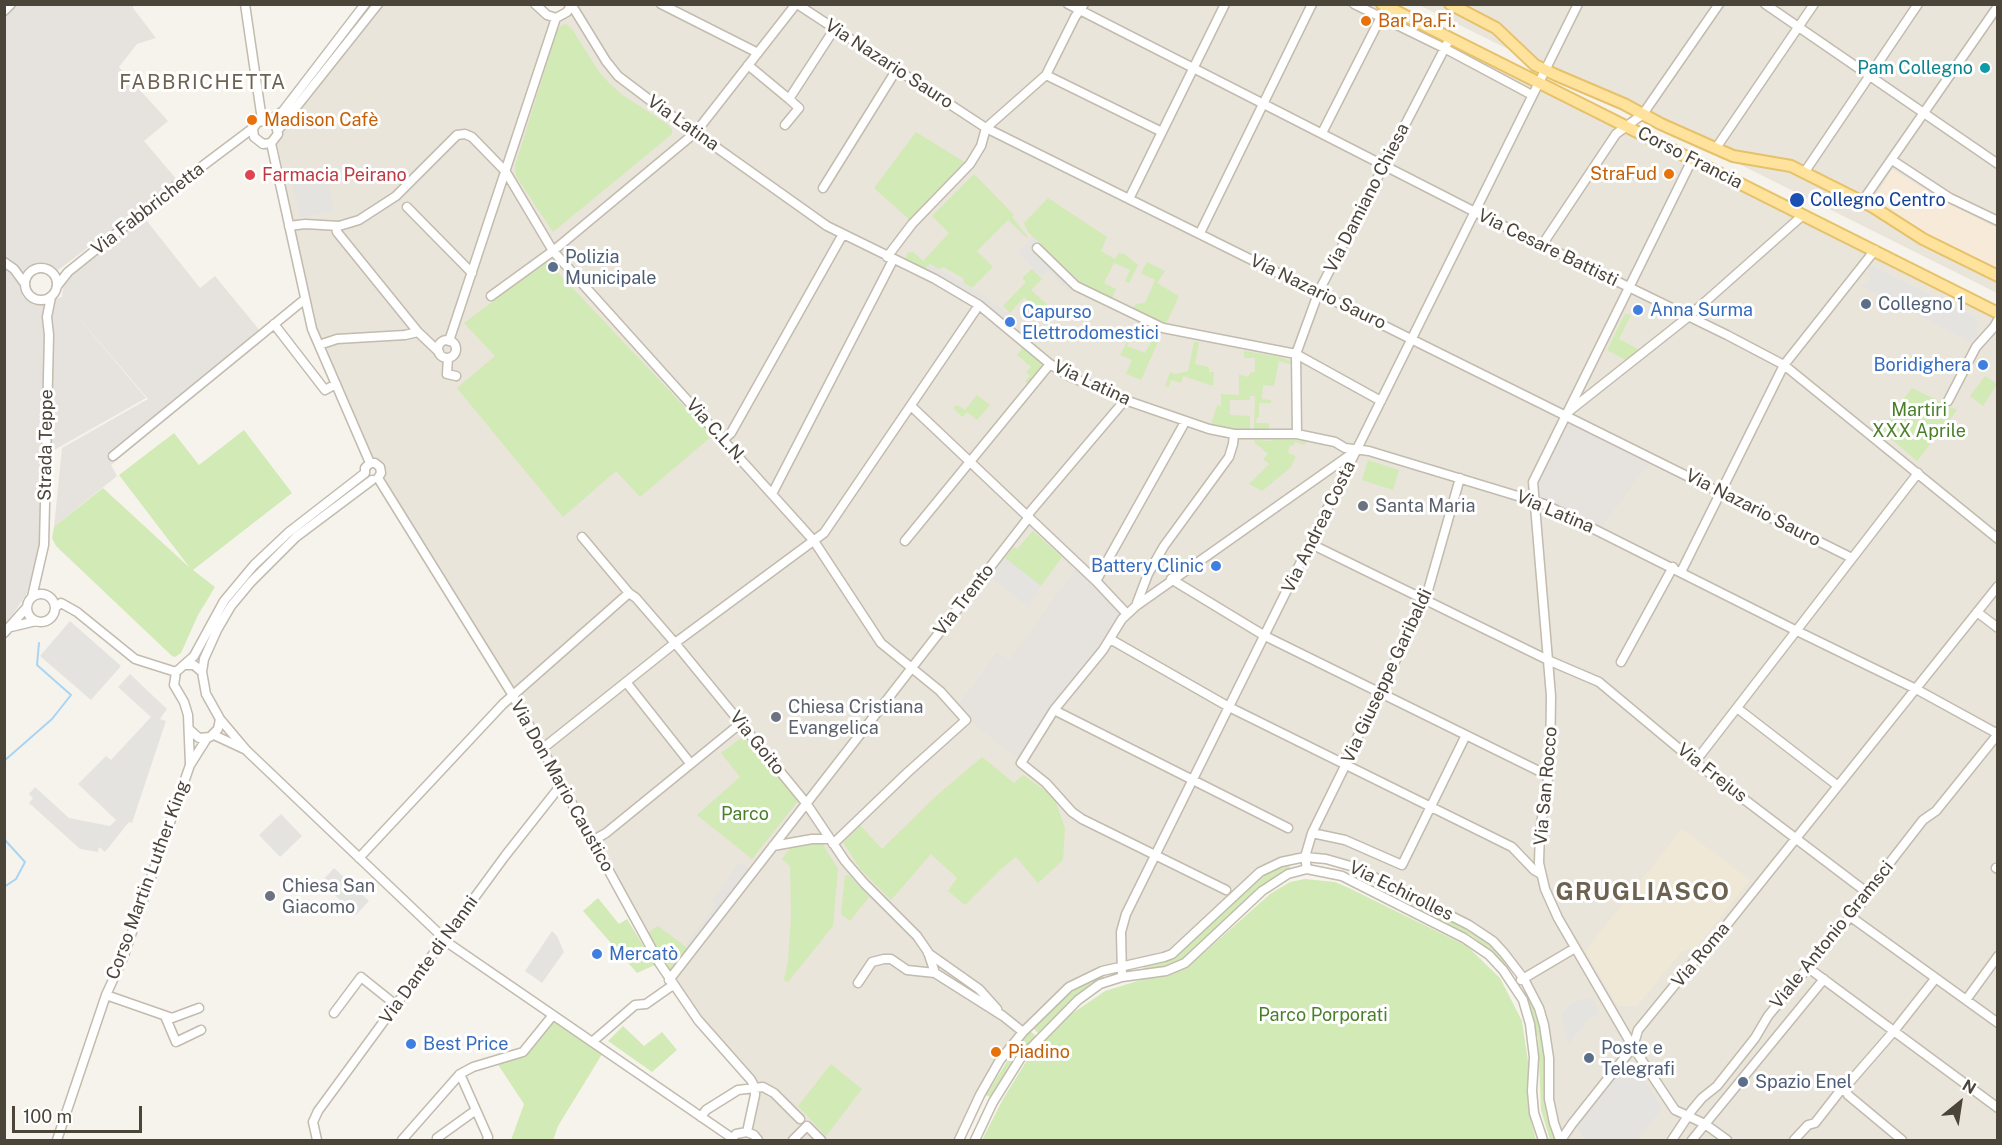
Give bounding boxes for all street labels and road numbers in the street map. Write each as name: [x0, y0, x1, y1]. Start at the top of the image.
street label: Via Nazario Sauro: [821, 14, 957, 114]
street label: Via Latina: [643, 91, 723, 155]
street label: Via Damiano Chiesa: [1320, 120, 1414, 276]
street label: Corso Francia: [1634, 122, 1746, 194]
street label: Via Fabbrichetta: [87, 158, 209, 260]
street label: Via Cesare Battisti: [1474, 205, 1622, 291]
street label: Via Nazario Sauro: [1246, 250, 1390, 334]
street label: Via Latina: [1050, 356, 1134, 410]
street label: Strada Teppe: [34, 389, 58, 501]
street label: Via C.L.N.: [681, 394, 751, 468]
street label: Via Andrea Costa: [1278, 457, 1360, 597]
street label: Via Nazario Sauro: [1682, 465, 1824, 551]
street label: Via Latina: [1513, 486, 1597, 538]
street label: Via Trento: [929, 560, 999, 640]
street label: Via Giuseppe Garibaldi: [1337, 585, 1437, 767]
street label: Via Don Mario Caustico: [506, 696, 618, 876]
street label: Via Goito: [725, 707, 789, 779]
street label: Via San Rocco: [1530, 726, 1562, 846]
street label: Via Frejus: [1673, 739, 1751, 807]
street label: Corso Martin Luther King: [102, 777, 194, 983]
street label: Via Echirolles: [1345, 857, 1457, 925]
street label: Viale Antonio Gramsci: [1766, 857, 1898, 1013]
street label: Via Dante di Nanni: [375, 892, 483, 1028]
street label: Via Roma: [1668, 918, 1734, 992]

